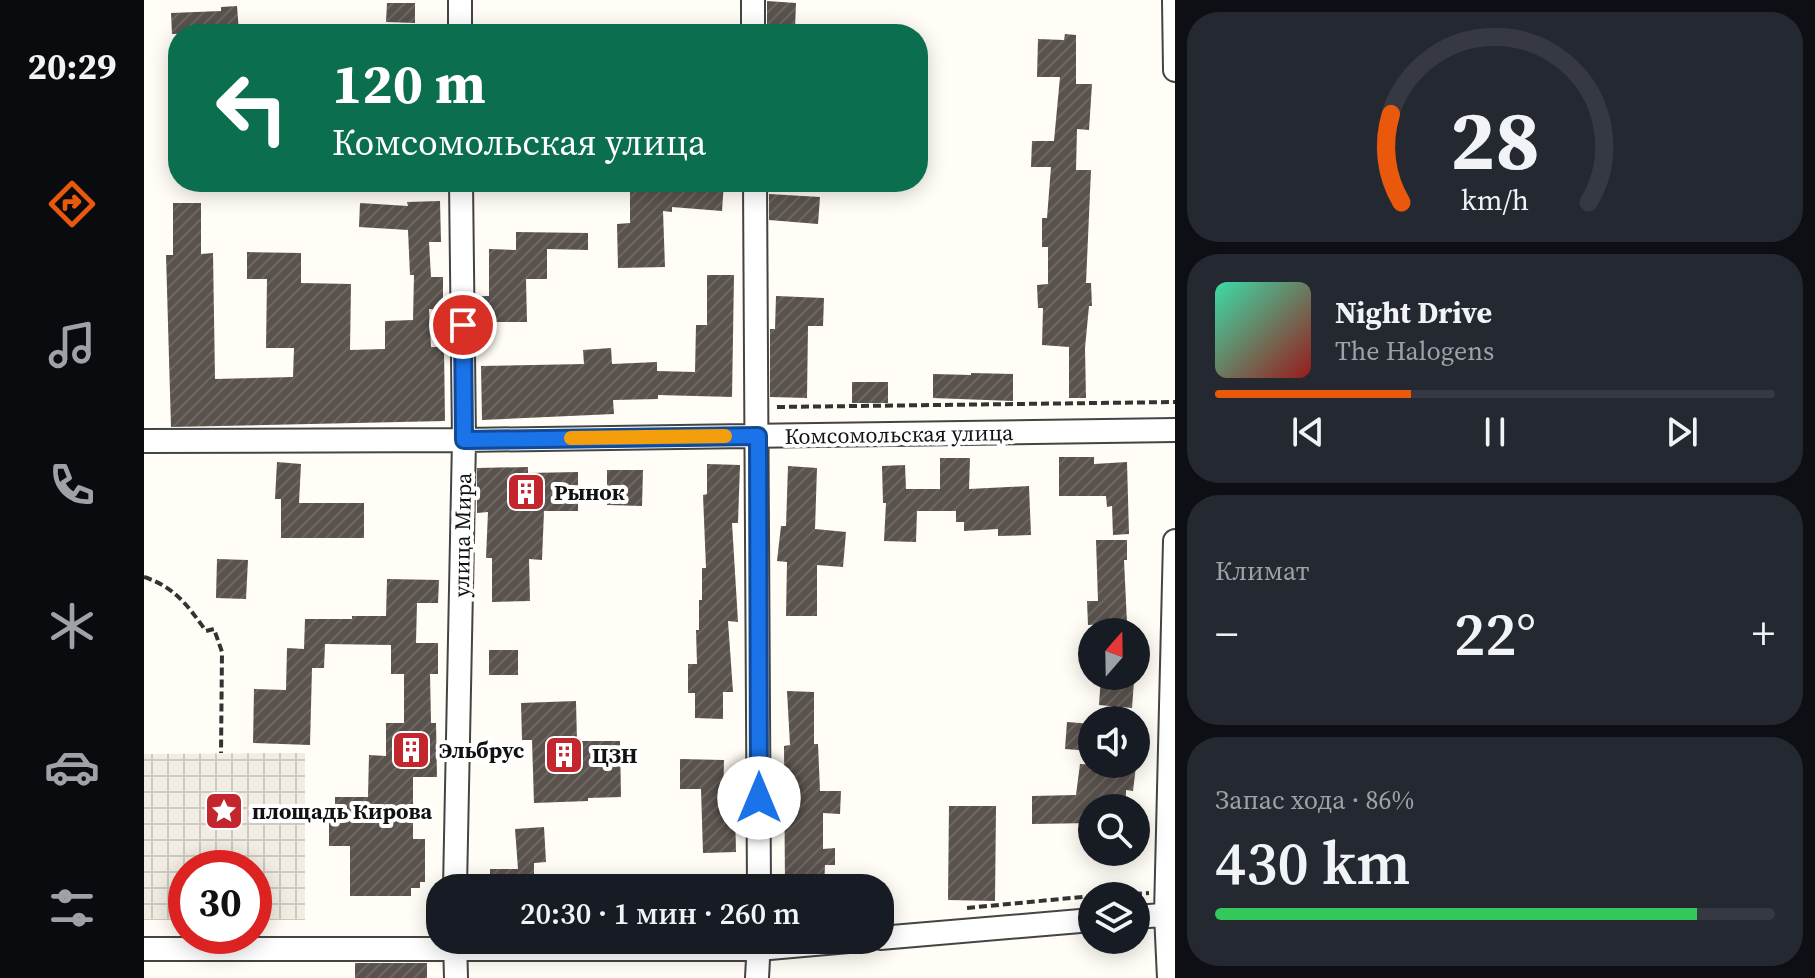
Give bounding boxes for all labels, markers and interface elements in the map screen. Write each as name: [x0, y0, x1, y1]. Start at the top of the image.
text: 20:29: [28, 42, 116, 91]
text: 120 m: [332, 45, 486, 122]
icon: left: [200, 56, 304, 160]
text: 28: [1450, 82, 1540, 196]
text: Комсомольская улица: [332, 118, 706, 167]
icon: directions: [44, 176, 100, 232]
text: km/h: [1461, 180, 1529, 220]
pin: [429, 291, 497, 359]
text: Night Drive: [1335, 292, 1492, 333]
icon: arrive: [441, 303, 485, 347]
icon: music: [44, 317, 100, 373]
text: The Halogens: [1335, 333, 1494, 369]
icon: previous: [1286, 410, 1330, 454]
icon: pause: [1473, 410, 1517, 454]
icon: next: [1660, 410, 1704, 454]
street label: Комсомольская улица: [784, 417, 1014, 451]
icon: phone: [44, 457, 100, 513]
building icon: Рынок: [505, 471, 547, 513]
street label: улица Мира: [446, 472, 478, 598]
place label: Рынок: [554, 477, 625, 507]
text: Климат: [1215, 553, 1309, 589]
text: 22°: [1454, 593, 1536, 675]
icon: climate: [44, 598, 100, 654]
text: −: [1215, 603, 1238, 664]
text: +: [1752, 603, 1775, 664]
north arrow: [1078, 618, 1150, 690]
map controls: [1078, 618, 1150, 954]
button: sound: [1078, 706, 1150, 778]
building icon: Эльбрус: [390, 729, 432, 771]
building icon: ЦЗН: [543, 734, 585, 776]
place label: Эльбрус: [439, 735, 524, 765]
icon: car: [44, 739, 100, 795]
place label: ЦЗН: [592, 740, 638, 770]
position arrow: [717, 756, 801, 840]
text: Запас хода · 86%: [1215, 782, 1414, 818]
place icon: площадь Кирова: [203, 790, 245, 832]
button: search: [1078, 794, 1150, 866]
place label: площадь Кирова: [252, 796, 432, 826]
text: 430 km: [1215, 822, 1411, 904]
speed limit sign: 30: [168, 850, 272, 954]
icon: filters: [44, 880, 100, 936]
button: layers: [1078, 882, 1150, 954]
text: 20:30 · 1 мин · 260 m: [520, 893, 800, 934]

